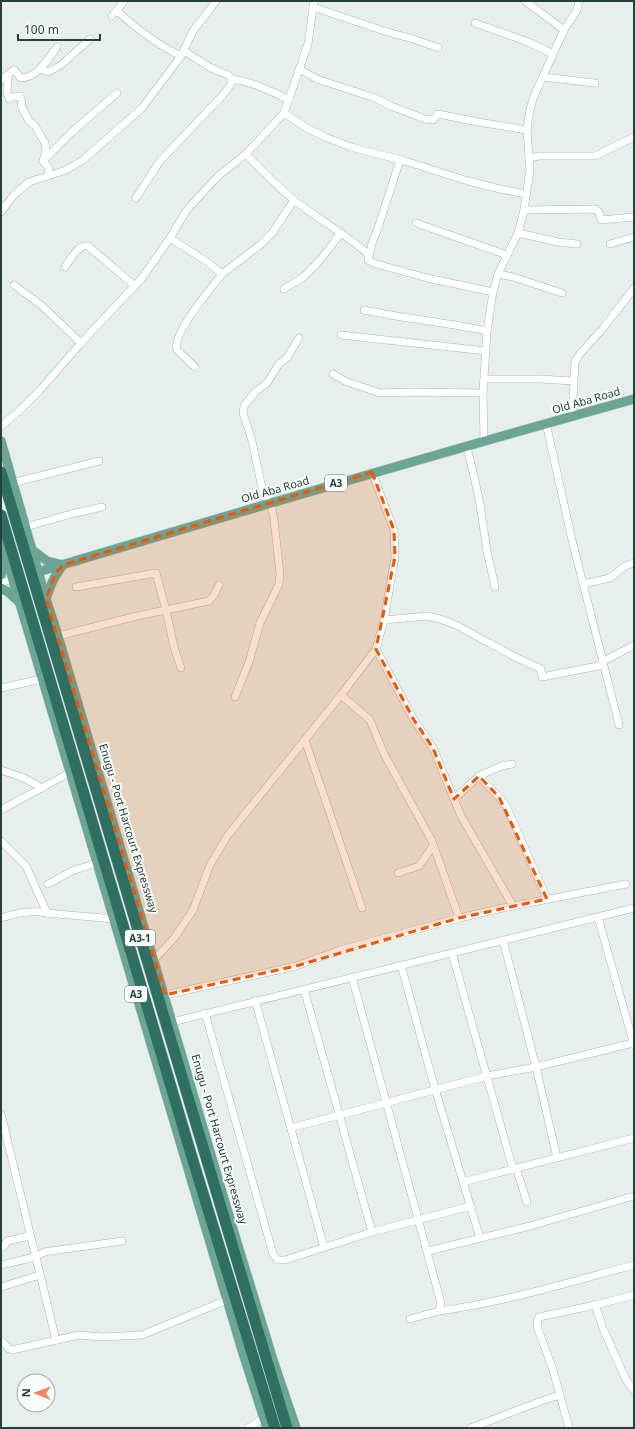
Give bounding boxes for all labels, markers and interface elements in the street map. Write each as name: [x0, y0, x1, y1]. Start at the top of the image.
scale bar: [18, 16, 100, 42]
text: 100 m: [24, 21, 59, 38]
street label: Old Aba Road: [550, 383, 622, 417]
street label: Old Aba Road: [239, 472, 311, 506]
road number: A3: [325, 475, 347, 491]
street label: Enugu - Port Harcourt Expressway: [96, 742, 162, 915]
road number: A3-1: [125, 930, 155, 946]
road number: A3: [125, 986, 147, 1002]
street label: Enugu - Port Harcourt Expressway: [189, 1052, 252, 1226]
north arrow: [16, 1373, 56, 1413]
text: N: [18, 1388, 33, 1397]

